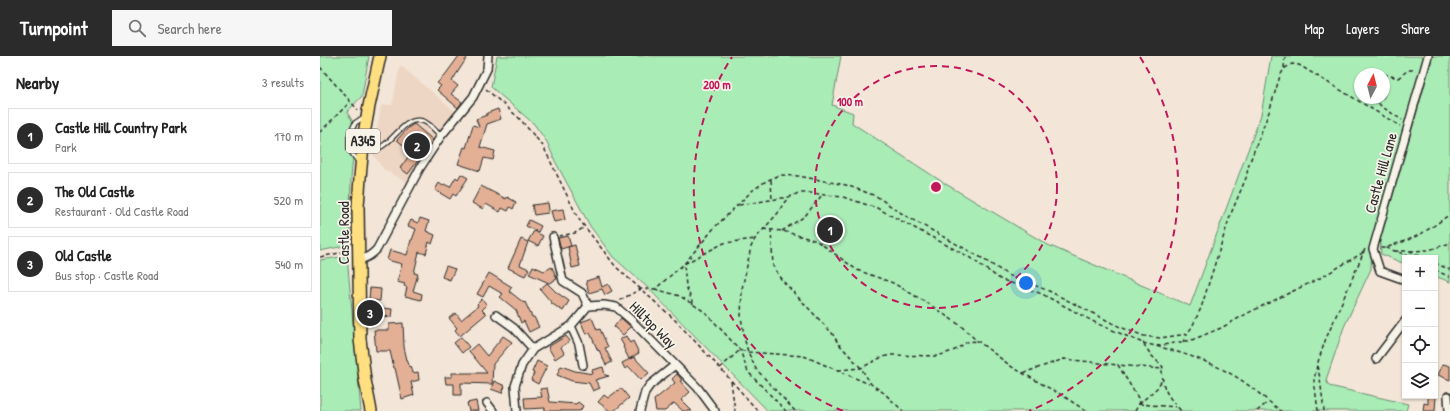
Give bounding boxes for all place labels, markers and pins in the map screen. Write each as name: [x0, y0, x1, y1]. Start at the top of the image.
pin: 2: [404, 131, 430, 161]
centre of rings: [929, 180, 943, 194]
pin: 1: [817, 215, 843, 245]
pin: 3: [357, 298, 383, 328]

